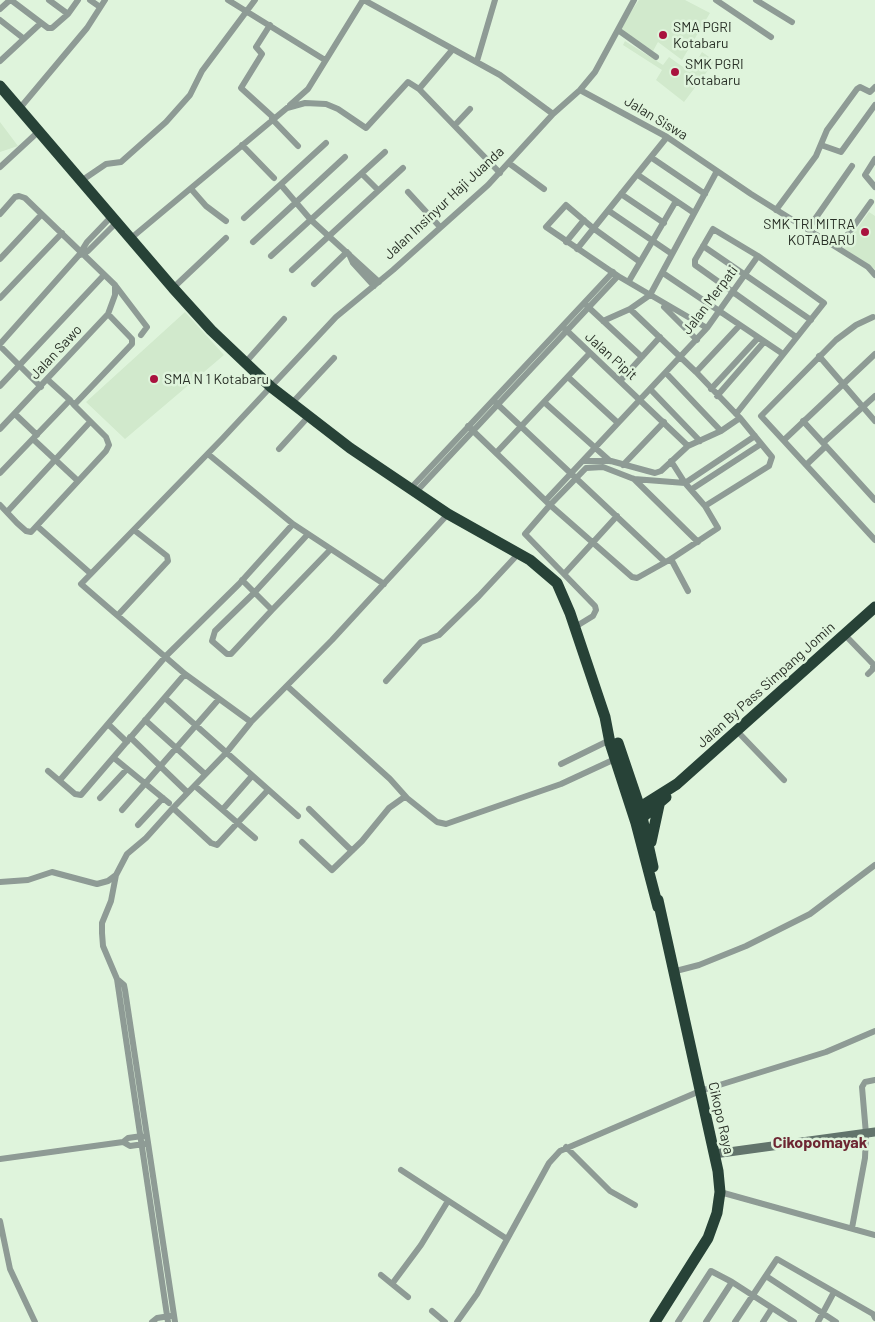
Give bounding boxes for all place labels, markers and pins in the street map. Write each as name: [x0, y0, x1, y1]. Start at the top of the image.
place label: SMA PGRI Kotabaru: [673, 19, 732, 52]
marker: SMA PGRI Kotabaru: [657, 29, 669, 41]
place label: SMK PGRI Kotabaru: [685, 56, 744, 88]
marker: SMK PGRI Kotabaru: [669, 66, 681, 78]
place label: SMK TRI MITRA KOTABARU: [763, 216, 855, 248]
marker: SMK TRI MITRA KOTABARU: [859, 226, 871, 238]
place label: SMA N 1 Kotabaru: [164, 371, 269, 387]
marker: SMA N 1 Kotabaru: [148, 373, 160, 385]

